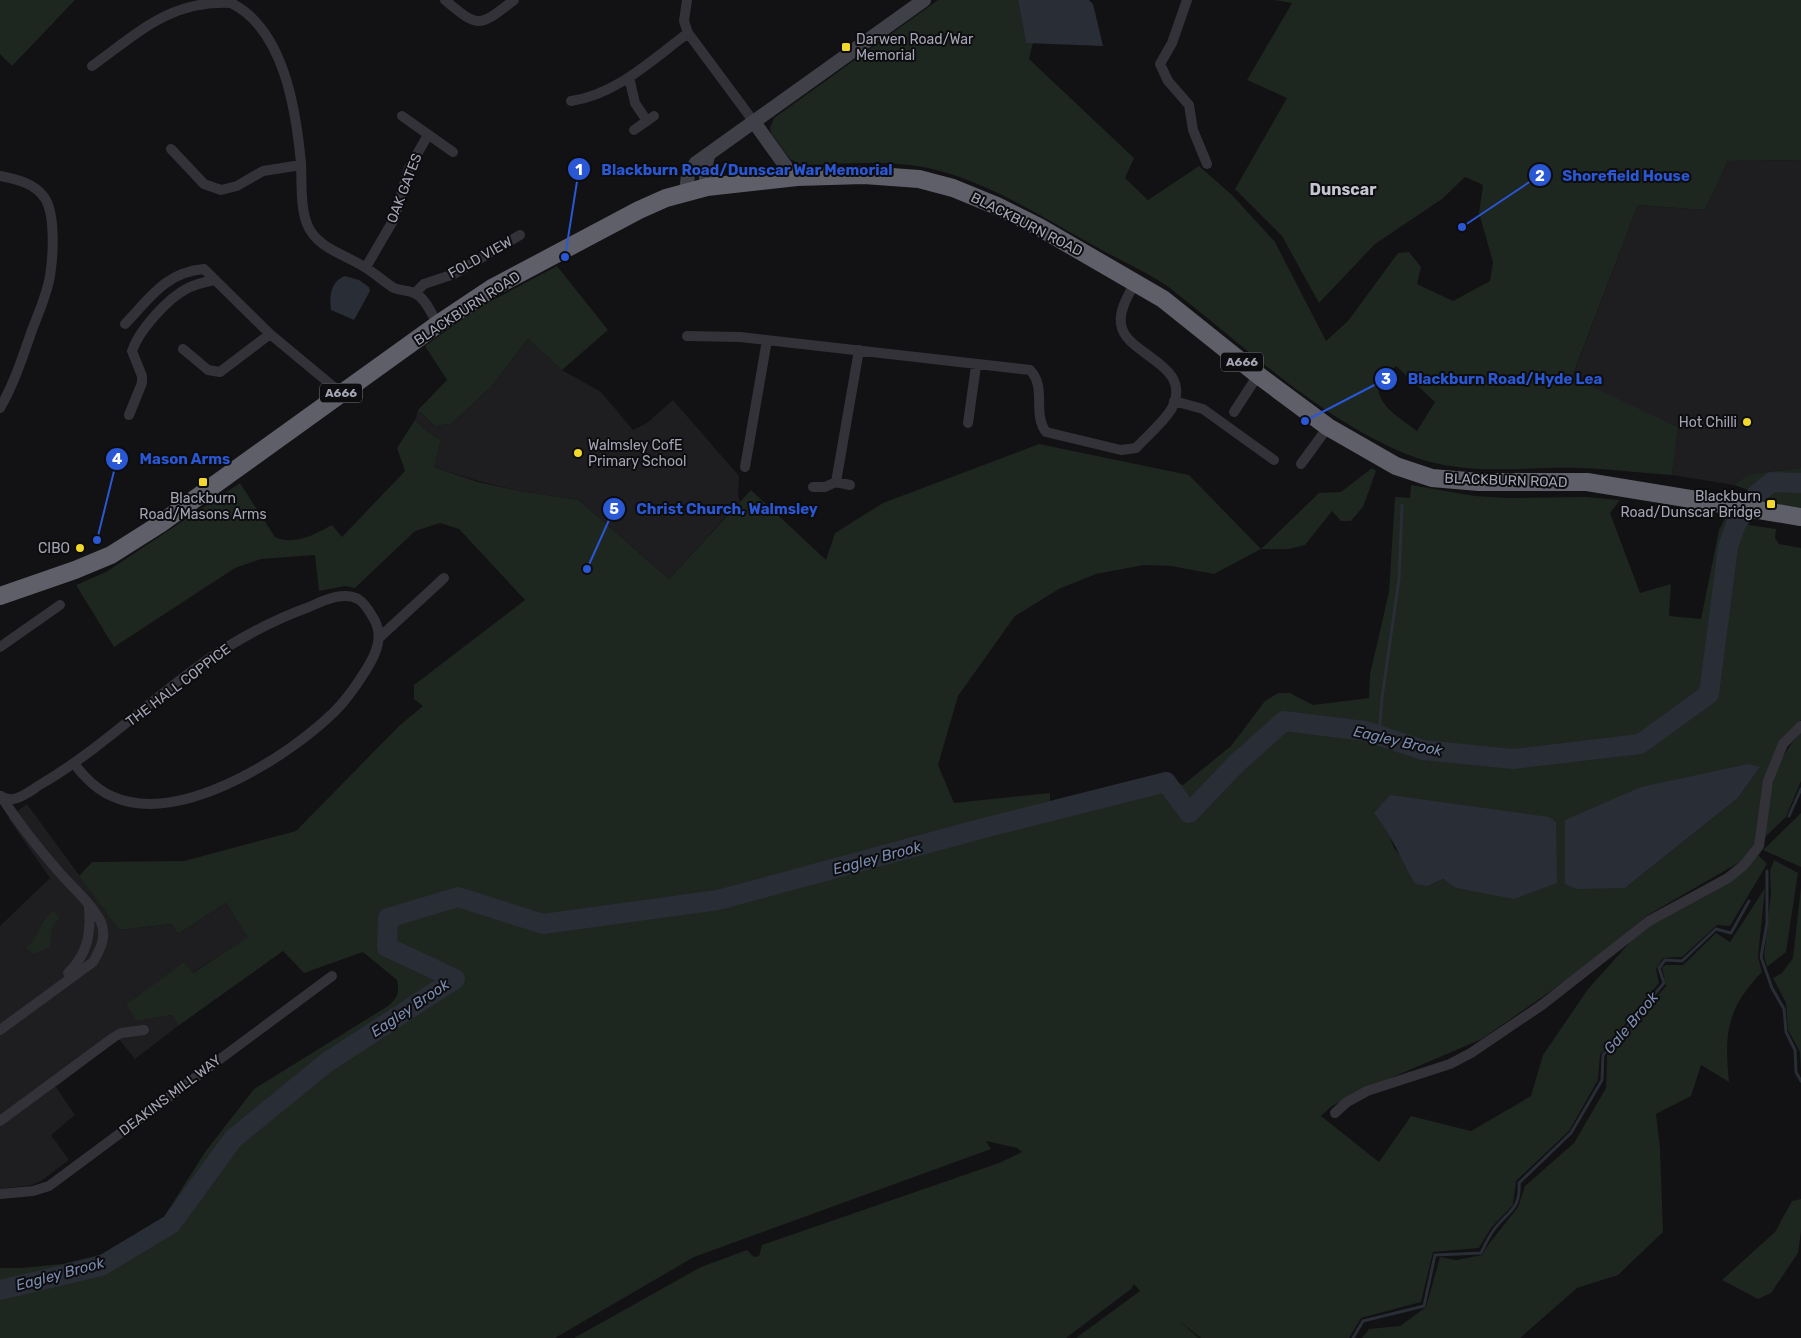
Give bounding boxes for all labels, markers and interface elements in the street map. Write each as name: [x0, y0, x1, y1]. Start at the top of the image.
place label: Darwen Road/War Memorial: [856, 31, 974, 64]
marker: Darwen Road/War Memorial: [840, 41, 852, 53]
street label: OAK GATES: [383, 151, 426, 225]
callout: Blackburn Road/Dunscar War Memorial: [566, 154, 903, 184]
callout: Shorefield House: [1528, 160, 1700, 190]
text: 1: [575, 161, 583, 179]
text: Blackburn Road/Dunscar War Memorial: [601, 161, 893, 179]
text: 2: [1535, 167, 1545, 185]
text: Shorefield House: [1562, 167, 1690, 185]
district label: Dunscar: [1310, 180, 1377, 199]
street label: BLACKBURN ROAD: [968, 189, 1085, 260]
street label: FOLD VIEW: [445, 233, 515, 282]
street label: BLACKBURN ROAD: [411, 268, 524, 349]
road number: A666: [1221, 352, 1263, 372]
callout: Blackburn Road/Hyde Lea: [1373, 364, 1613, 394]
text: 3: [1381, 370, 1391, 388]
text: Blackburn Road/Hyde Lea: [1408, 370, 1602, 388]
road number: A666: [320, 383, 362, 402]
place label: Hot Chilli: [1679, 414, 1737, 431]
marker: Hot Chilli: [1741, 416, 1753, 428]
place label: Walmsley CofE Primary School: [588, 437, 686, 470]
callout: Mason Arms: [104, 444, 240, 474]
marker: Walmsley CofE Primary School: [572, 447, 584, 459]
text: 4: [112, 450, 122, 468]
text: Mason Arms: [140, 450, 230, 468]
street label: BLACKBURN ROAD: [1444, 470, 1568, 491]
marker: Blackburn Road/Masons Arms: [197, 476, 209, 488]
place label: Blackburn Road/Dunscar Bridge: [1620, 488, 1761, 521]
place label: Blackburn Road/Masons Arms: [139, 490, 267, 523]
callout: Christ Church, Walmsley: [602, 494, 828, 524]
marker: Blackburn Road/Dunscar Bridge: [1765, 498, 1777, 510]
text: 5: [609, 500, 619, 518]
text: Christ Church, Walmsley: [636, 500, 818, 518]
place label: CIBO: [38, 540, 70, 557]
marker: CIBO: [74, 542, 86, 554]
street label: THE HALL COPPICE: [123, 641, 234, 730]
water label: Eagley Brook: [1352, 722, 1444, 760]
water label: Eagley Brook: [831, 837, 923, 878]
water label: Eagley Brook: [367, 975, 453, 1041]
water label: Gale Brook: [1600, 988, 1662, 1058]
street label: DEAKINS MILL WAY: [116, 1051, 225, 1139]
water label: Eagley Brook: [14, 1253, 106, 1294]

